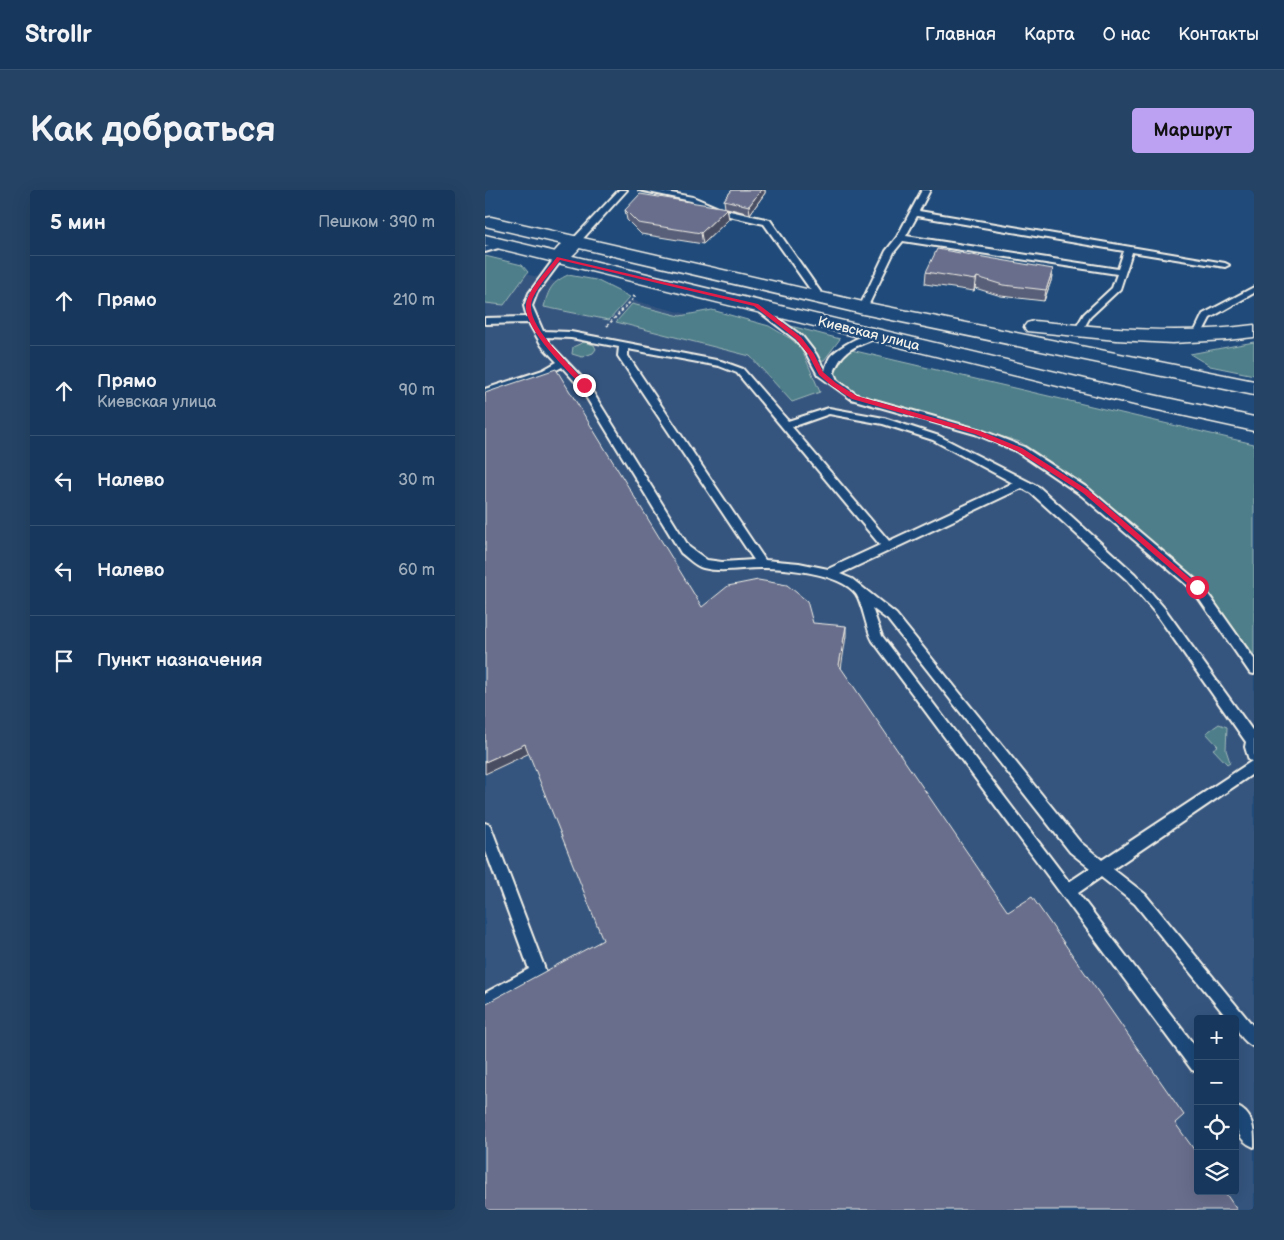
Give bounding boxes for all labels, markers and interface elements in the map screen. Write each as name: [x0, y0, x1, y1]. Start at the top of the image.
text: Strollr: [25, 20, 92, 49]
text: Главная: [925, 24, 996, 45]
text: Карта: [1024, 24, 1075, 45]
text: О нас: [1103, 24, 1150, 45]
text: Контакты: [1178, 24, 1259, 45]
button: Маршрут: [1132, 108, 1254, 153]
text: Как добраться: [30, 109, 276, 152]
text: 5 мин: [50, 210, 106, 235]
text: Пешком · 390 m: [318, 213, 435, 232]
icon: ahead: [50, 287, 78, 315]
text: Прямо: [97, 289, 157, 312]
text: 210 m: [393, 291, 435, 310]
street label: Киевская улица: [816, 313, 922, 355]
text: Прямо: [97, 370, 157, 393]
route end: [573, 374, 596, 397]
icon: ahead: [50, 377, 78, 405]
text: 90 m: [399, 381, 435, 400]
text: Киевская улица: [97, 393, 217, 412]
icon: left: [50, 467, 78, 495]
text: Налево: [97, 469, 164, 492]
text: 30 m: [398, 471, 435, 490]
icon: left: [50, 557, 78, 585]
text: Налево: [97, 559, 164, 582]
text: 60 m: [398, 561, 435, 580]
route start: [1186, 576, 1209, 599]
icon: arrive: [50, 647, 78, 675]
text: Пункт назначения: [97, 649, 262, 672]
map controls: [1194, 1015, 1239, 1195]
button: +: [1194, 1015, 1239, 1060]
button: −: [1194, 1060, 1239, 1105]
button: locate: [1194, 1105, 1239, 1150]
button: layers: [1194, 1150, 1239, 1195]

